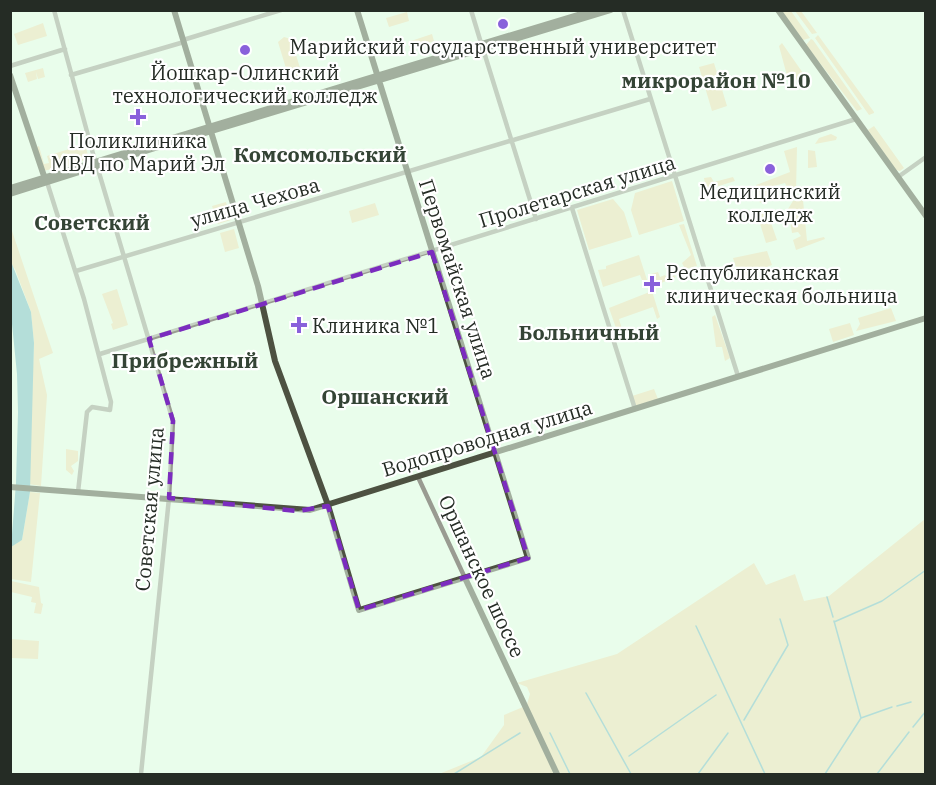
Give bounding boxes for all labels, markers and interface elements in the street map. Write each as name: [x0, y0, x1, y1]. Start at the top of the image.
marker: Марийский государственный университет: [496, 17, 510, 31]
place label: Марийский государственный университет: [290, 33, 716, 60]
marker: Йошкар-Олинский технологический колледж: [238, 43, 252, 57]
place label: Йошкар-Олинский технологический колледж: [113, 59, 377, 109]
district label: микрорайон №10: [622, 66, 811, 94]
marker: Поликлиника МВД по Марий Эл: [129, 108, 147, 126]
place label: Поликлиника МВД по Марий Эл: [51, 127, 225, 177]
district label: Комсомольский: [233, 140, 407, 168]
street label: Пролетарская улица: [475, 148, 679, 234]
marker: Медицинский колледж: [763, 162, 777, 176]
street label: улица Чехова: [187, 171, 323, 233]
street label: Первомайская улица: [413, 176, 503, 382]
place label: Медицинский колледж: [699, 178, 841, 228]
district label: Советский: [34, 208, 150, 236]
place label: Республиканская клиническая больница: [666, 259, 898, 309]
marker: Республиканская клиническая больница: [643, 275, 661, 293]
place label: Клиника №1: [312, 312, 439, 339]
marker: Клиника №1: [290, 316, 308, 334]
district label: Больничный: [519, 318, 659, 346]
district label: Прибрежный: [112, 346, 258, 374]
district label: Оршанский: [321, 382, 449, 410]
street label: Водопроводная улица: [379, 393, 596, 483]
street label: Советская улица: [128, 426, 170, 592]
street label: Оршанское шоссе: [432, 490, 532, 662]

